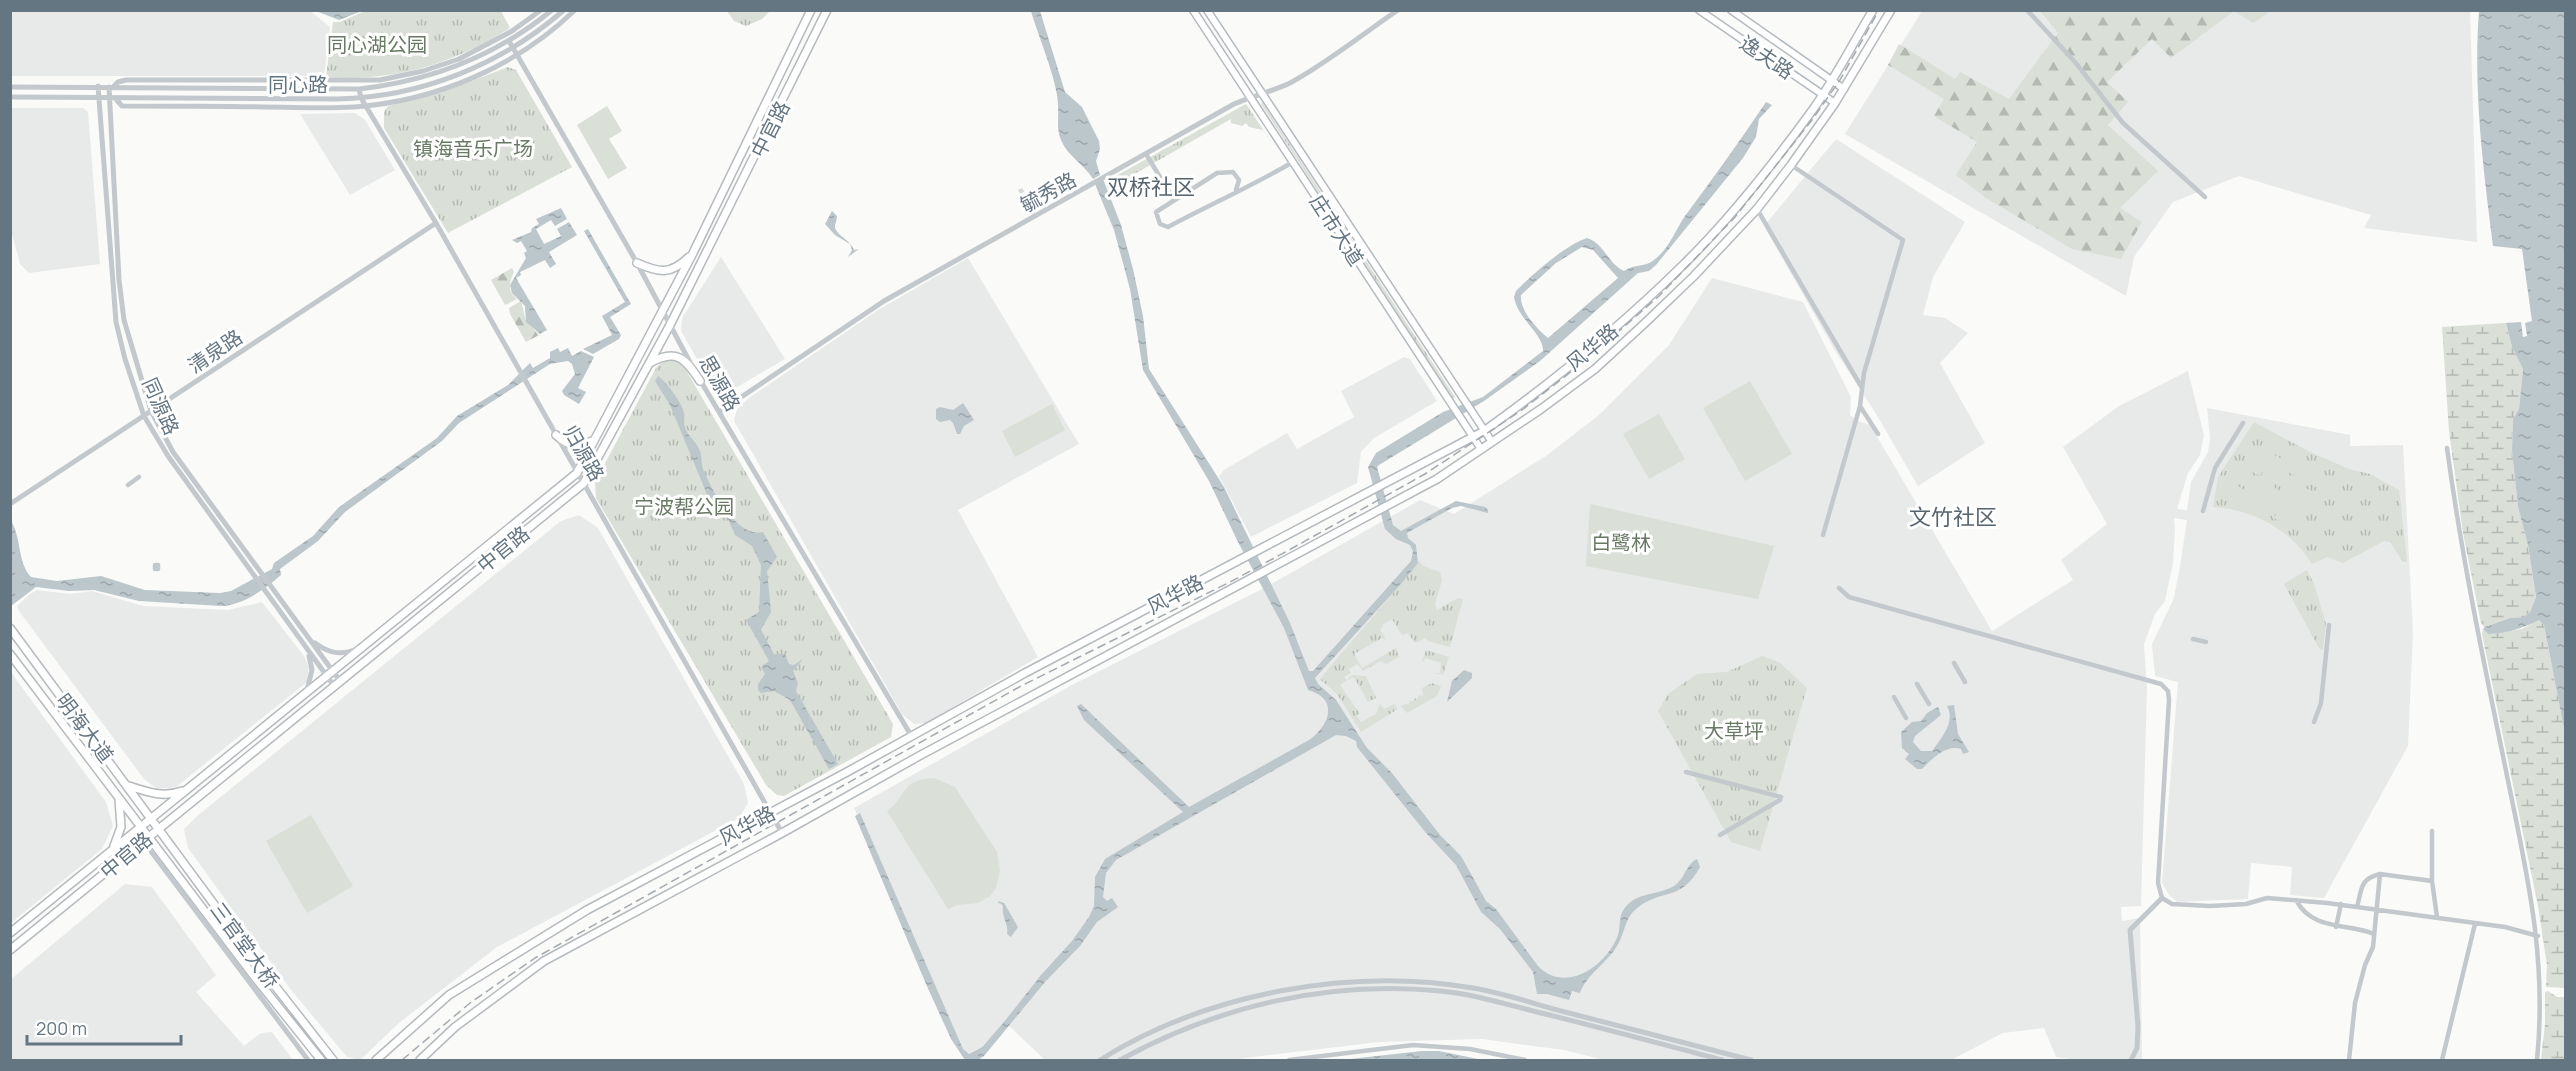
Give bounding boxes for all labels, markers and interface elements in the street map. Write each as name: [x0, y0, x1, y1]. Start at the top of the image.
street label: 逸夫路: [1735, 29, 1799, 85]
park label: 同心湖公园: [327, 31, 427, 58]
street label: 同心路: [268, 71, 328, 98]
street label: 中官路: [744, 96, 796, 162]
park label: 镇海音乐广场: [413, 135, 533, 162]
street label: 毓秀路: [1015, 166, 1081, 218]
district label: 双桥社区: [1107, 172, 1195, 202]
street label: 庄市大道: [1304, 189, 1370, 271]
street label: 风华路: [1560, 317, 1624, 377]
street label: 清泉路: [183, 323, 247, 379]
street label: 思源路: [693, 350, 747, 416]
street label: 同源路: [136, 373, 186, 439]
street label: 归源路: [557, 420, 611, 486]
park label: 宁波帮公园: [634, 493, 734, 520]
district label: 文竹社区: [1909, 502, 1997, 532]
street label: 中官路: [471, 520, 535, 578]
park label: 白鹭林: [1591, 529, 1651, 556]
street label: 风华路: [1142, 568, 1208, 620]
street label: 明海大道: [50, 688, 120, 768]
park label: 大草坪: [1704, 717, 1764, 744]
street label: 风华路: [714, 799, 780, 851]
street label: 中官路: [94, 825, 158, 885]
street label: 三官堂大桥: [205, 897, 285, 993]
scale bar: [27, 1008, 182, 1046]
text: 200 m: [36, 1016, 87, 1040]

